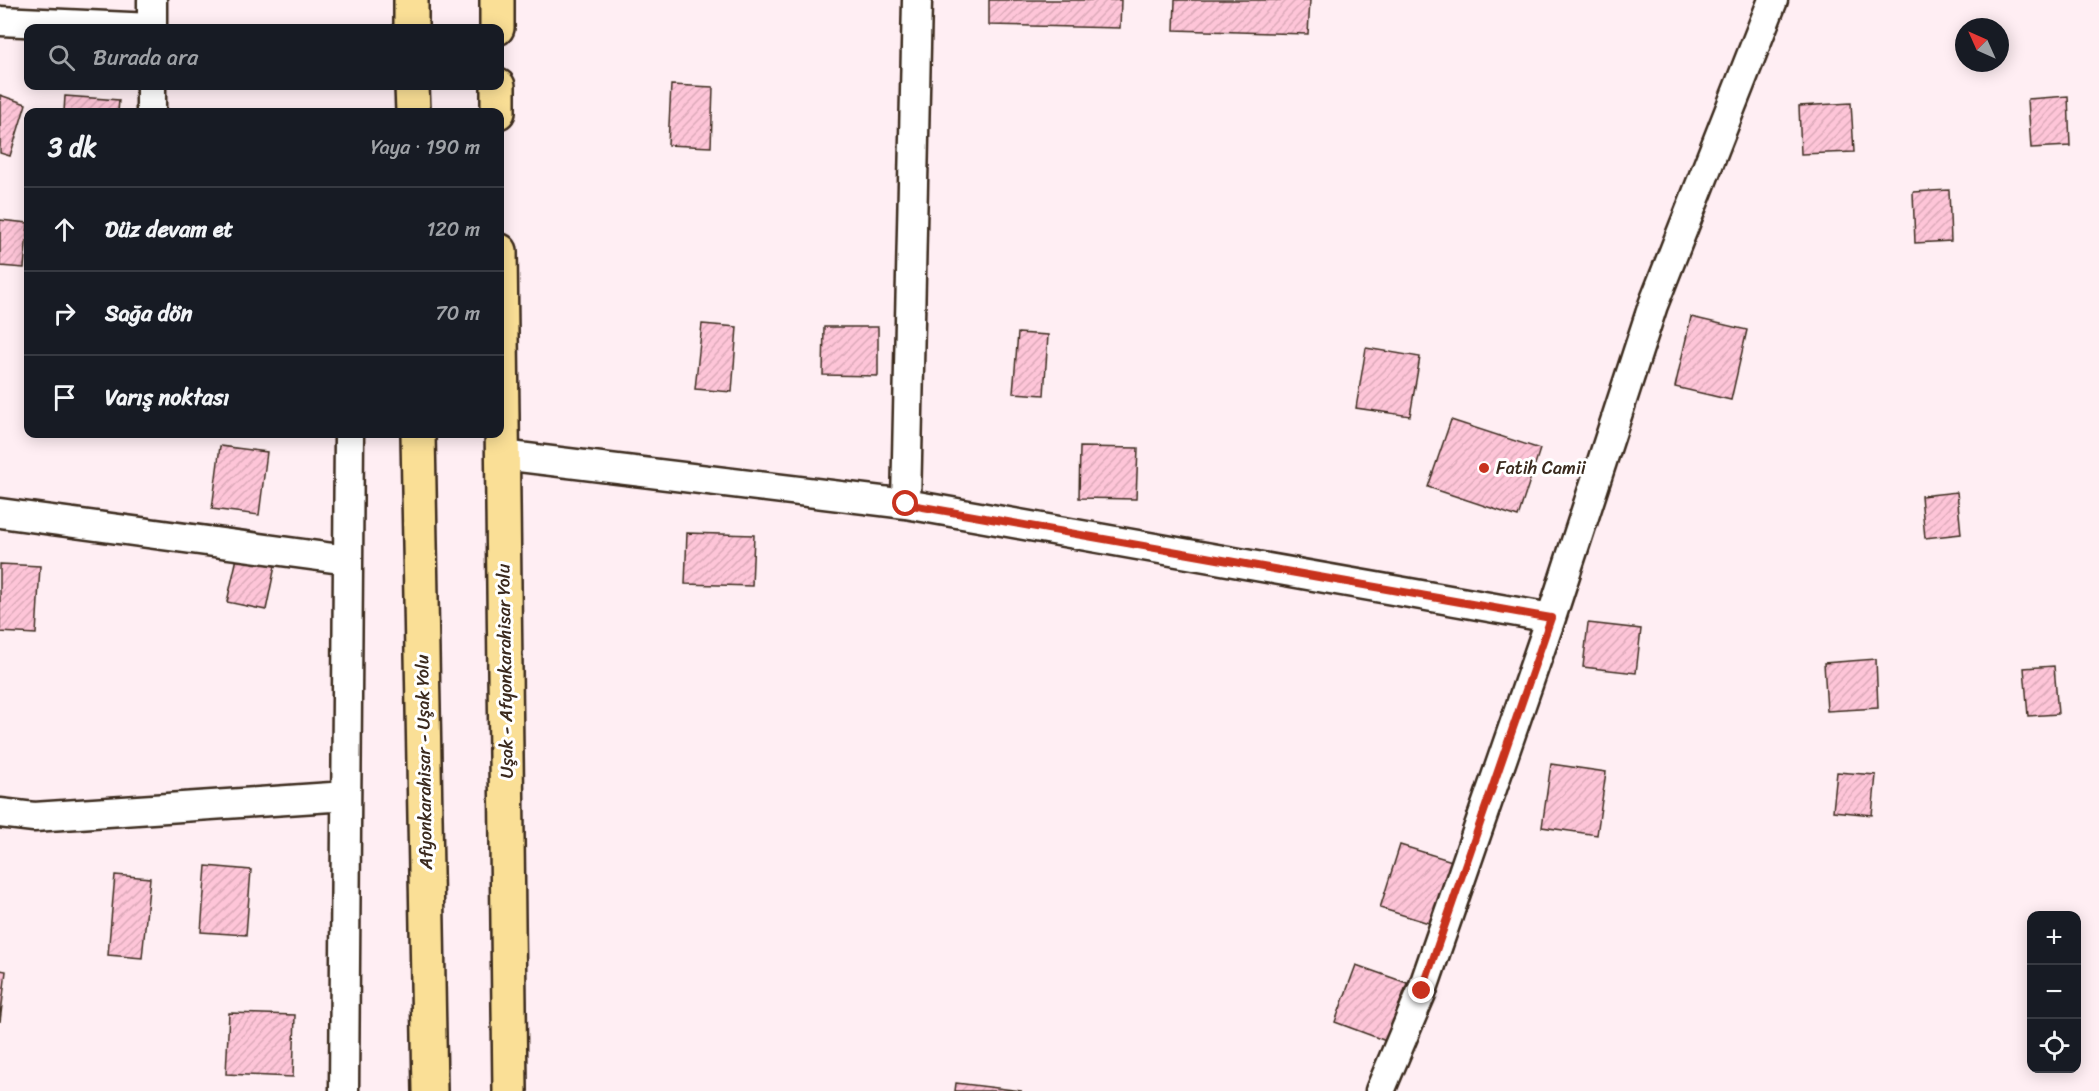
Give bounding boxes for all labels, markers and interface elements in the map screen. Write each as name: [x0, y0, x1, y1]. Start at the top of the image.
north arrow: [1955, 18, 2009, 72]
search box: [24, 24, 504, 90]
text: Burada ara: [93, 38, 198, 77]
icon: search: [45, 41, 78, 74]
text: 3 dk: [48, 124, 97, 170]
text: Yaya · 190 m: [371, 130, 480, 165]
text: Düz devam et: [105, 210, 233, 249]
text: 120 m: [427, 212, 480, 247]
icon: ahead: [48, 213, 81, 246]
text: Sağa dön: [105, 294, 192, 333]
text: 70 m: [435, 296, 480, 331]
icon: right: [48, 297, 81, 330]
text: Varış noktası: [105, 378, 229, 417]
icon: arrive: [48, 381, 81, 414]
place label: Fatih Camii: [1496, 452, 1587, 484]
marker: Fatih Camii: [1477, 461, 1491, 475]
route start: [892, 490, 918, 516]
street label: Uşak - Afyonkarahisar Yolu: [487, 563, 523, 779]
street label: Afyonkarahisar - Uşak Yolu: [406, 654, 442, 871]
map controls: [2027, 911, 2081, 1073]
button: +: [2027, 911, 2081, 965]
button: −: [2027, 965, 2081, 1019]
route end: [1408, 977, 1434, 1003]
button: locate: [2027, 1019, 2081, 1073]

